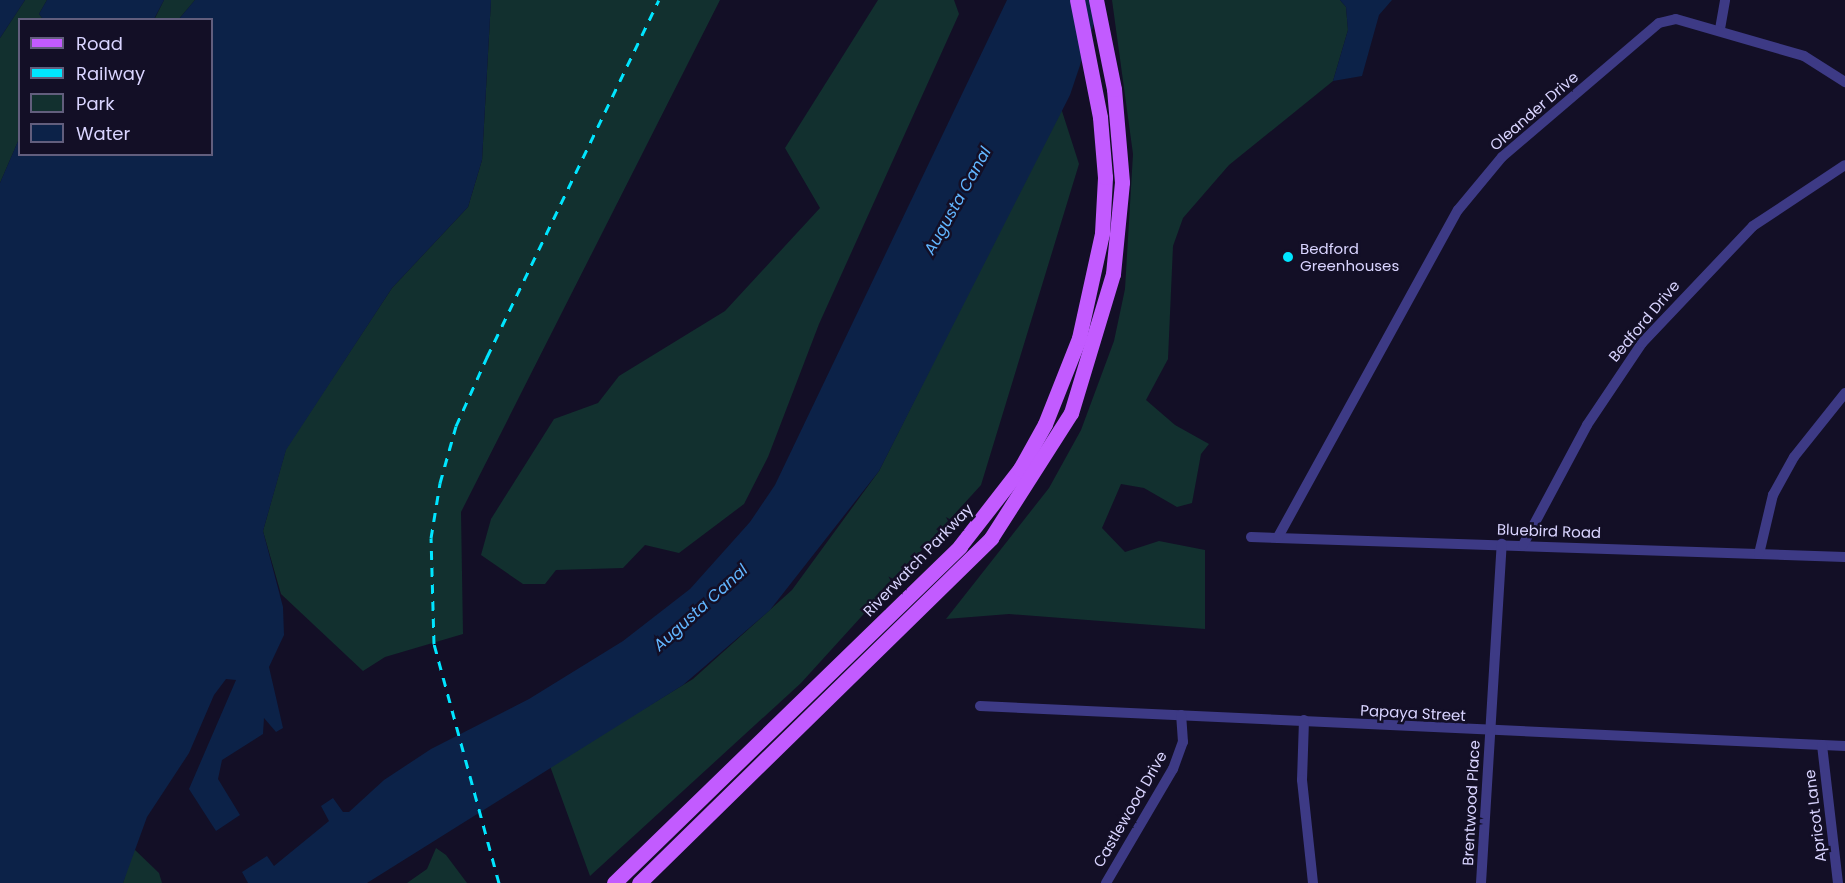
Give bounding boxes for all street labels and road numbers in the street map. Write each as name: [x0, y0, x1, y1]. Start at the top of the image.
street label: Oleander Drive: [1486, 68, 1582, 154]
street label: Bedford Drive: [1605, 277, 1683, 365]
street label: Riverwatch Parkway: [860, 500, 976, 620]
street label: Bluebird Road: [1497, 520, 1601, 542]
street label: Papaya Street: [1360, 701, 1466, 725]
street label: Brentwood Place: [1459, 740, 1483, 866]
street label: Castlewood Drive: [1089, 748, 1171, 870]
street label: Apricot Lane: [1800, 769, 1830, 863]

